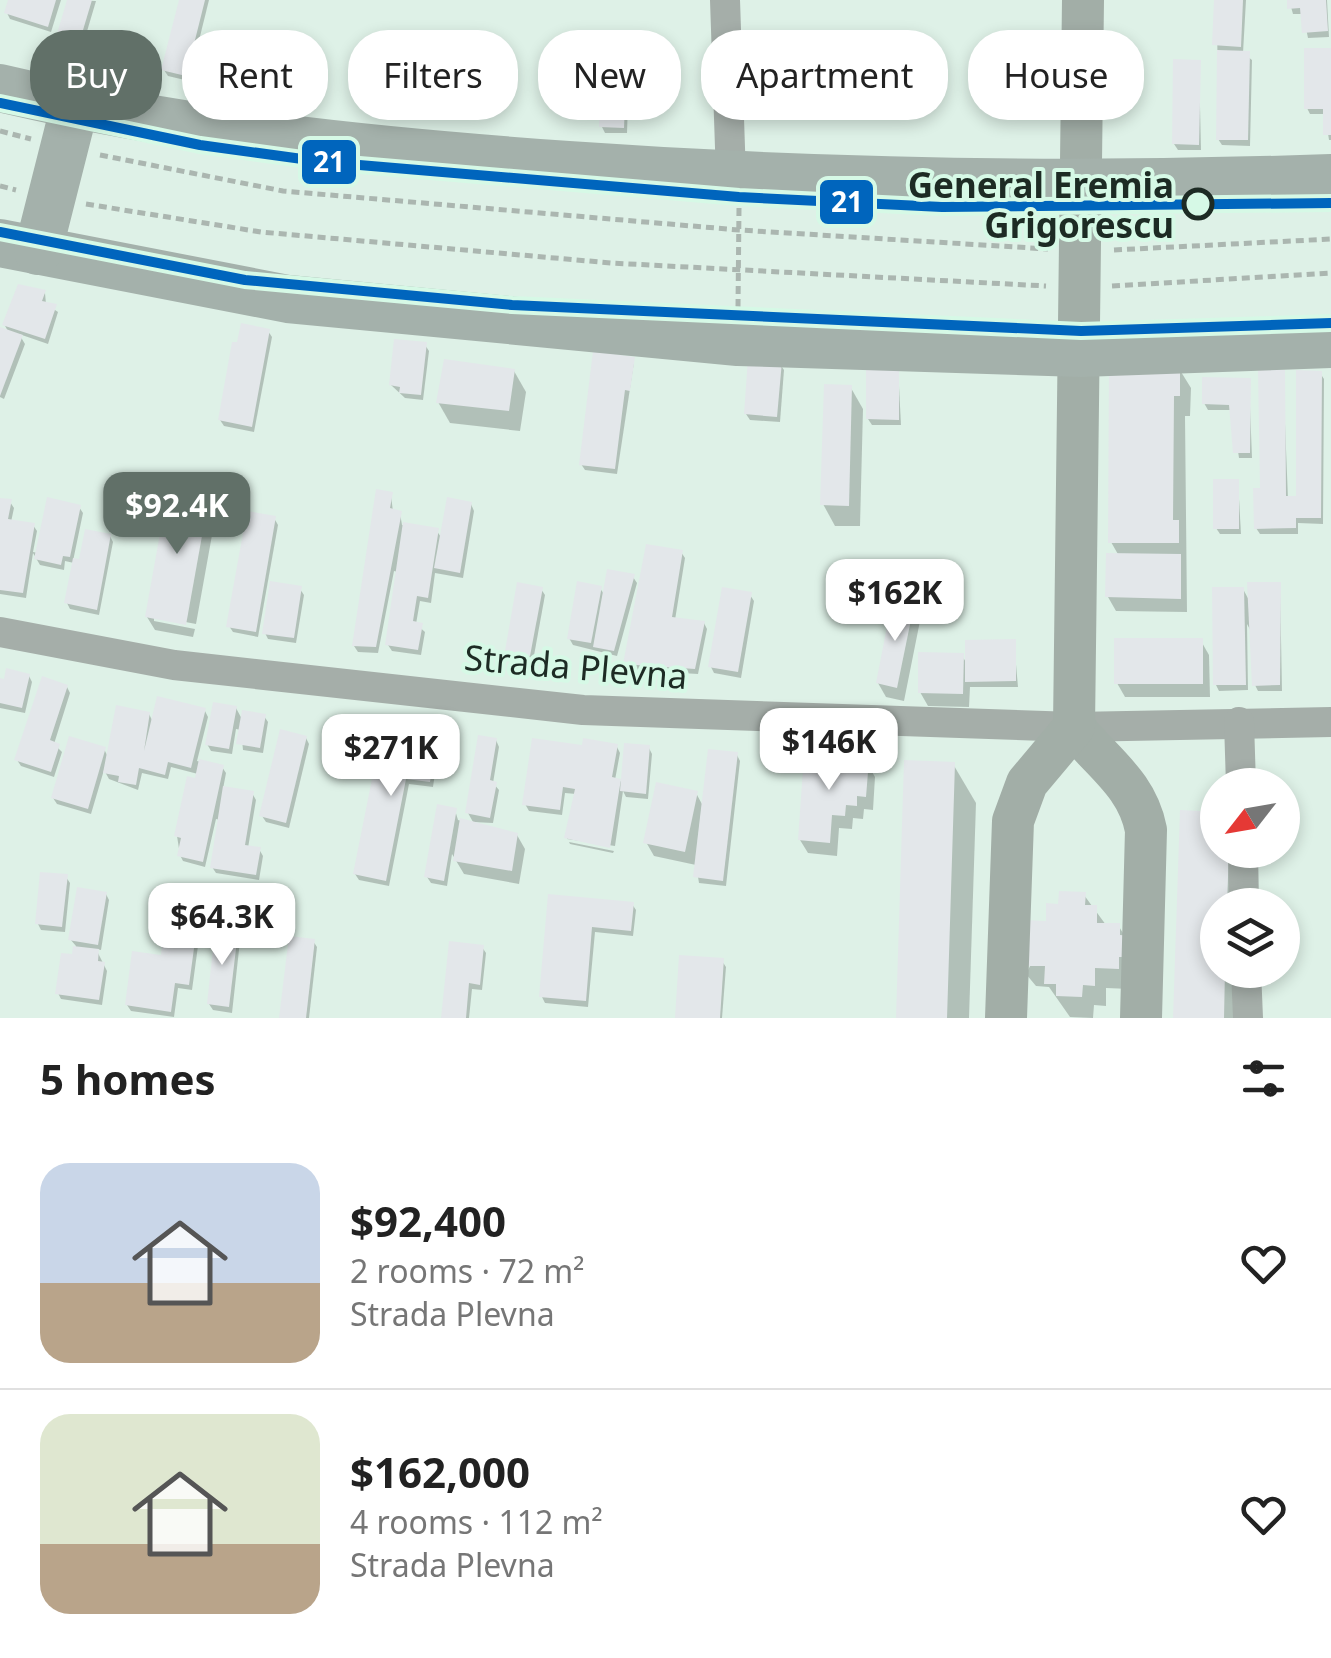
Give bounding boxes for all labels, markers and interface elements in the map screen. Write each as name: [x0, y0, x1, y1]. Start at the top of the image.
chip: Buy: [30, 30, 162, 120]
chip: Rent: [182, 30, 328, 120]
chip: Filters: [348, 30, 518, 120]
chip: New: [538, 30, 681, 120]
chip: Apartment: [701, 30, 948, 120]
chip: House: [968, 30, 1144, 120]
line badge: 21: [300, 138, 358, 186]
text: 21: [313, 142, 345, 180]
place label: General Eremia Grigorescu: [908, 161, 1174, 248]
line badge: 21: [818, 178, 875, 226]
text: 21: [831, 182, 863, 220]
marker: General Eremia Grigorescu: [1183, 189, 1213, 219]
pin: $92.4K: [96, 472, 258, 557]
text: $92.4K: [125, 483, 229, 526]
pin: $162K: [825, 559, 965, 644]
text: $162K: [848, 570, 942, 613]
street label: Strada Plevna: [462, 633, 690, 699]
pin: $146K: [759, 708, 899, 793]
pin: $271K: [321, 714, 461, 799]
text: $146K: [782, 719, 876, 762]
text: $271K: [344, 725, 438, 768]
north arrow: [1200, 768, 1300, 868]
map controls: [1200, 768, 1300, 988]
pin: $64.3K: [141, 883, 303, 968]
button: layers: [1200, 888, 1300, 988]
text: $64.3K: [170, 894, 274, 937]
text: 5 homes: [40, 1050, 216, 1107]
icon: filters: [1236, 1051, 1291, 1106]
text: $92,400: [350, 1192, 506, 1249]
icon: home: [120, 1203, 240, 1323]
icon: heart: [1236, 1236, 1291, 1291]
text: 2 rooms · 72 m²: [350, 1249, 584, 1292]
text: Strada Plevna: [350, 1292, 555, 1335]
text: $162,000: [350, 1443, 530, 1500]
icon: home: [120, 1454, 240, 1574]
icon: heart: [1236, 1487, 1291, 1542]
text: 4 rooms · 112 m²: [350, 1500, 603, 1543]
text: Strada Plevna: [350, 1543, 555, 1586]

